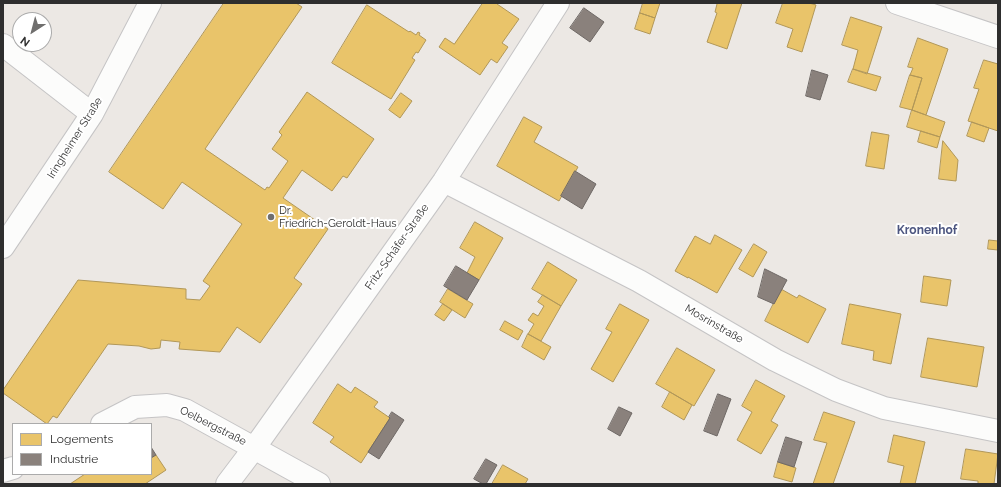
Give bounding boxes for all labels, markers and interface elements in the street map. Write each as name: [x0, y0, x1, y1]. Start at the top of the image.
north arrow: [12, 12, 52, 52]
text: N: [18, 34, 32, 49]
street label: Iringheimer Straße: [45, 95, 105, 181]
street label: Fritz-Schäfer-Straße: [362, 202, 432, 292]
place label: Dr. Friedrich-Geroldt-Haus: [279, 204, 397, 230]
marker: Dr. Friedrich-Geroldt-Haus: [266, 212, 276, 222]
district label: Kronenhof: [897, 223, 957, 237]
street label: Mosrinstraße: [682, 302, 746, 346]
street label: Oelbergstraße: [178, 404, 248, 448]
legend: [12, 423, 152, 475]
text: Logements: [50, 432, 113, 446]
text: Industrie: [50, 452, 98, 466]

